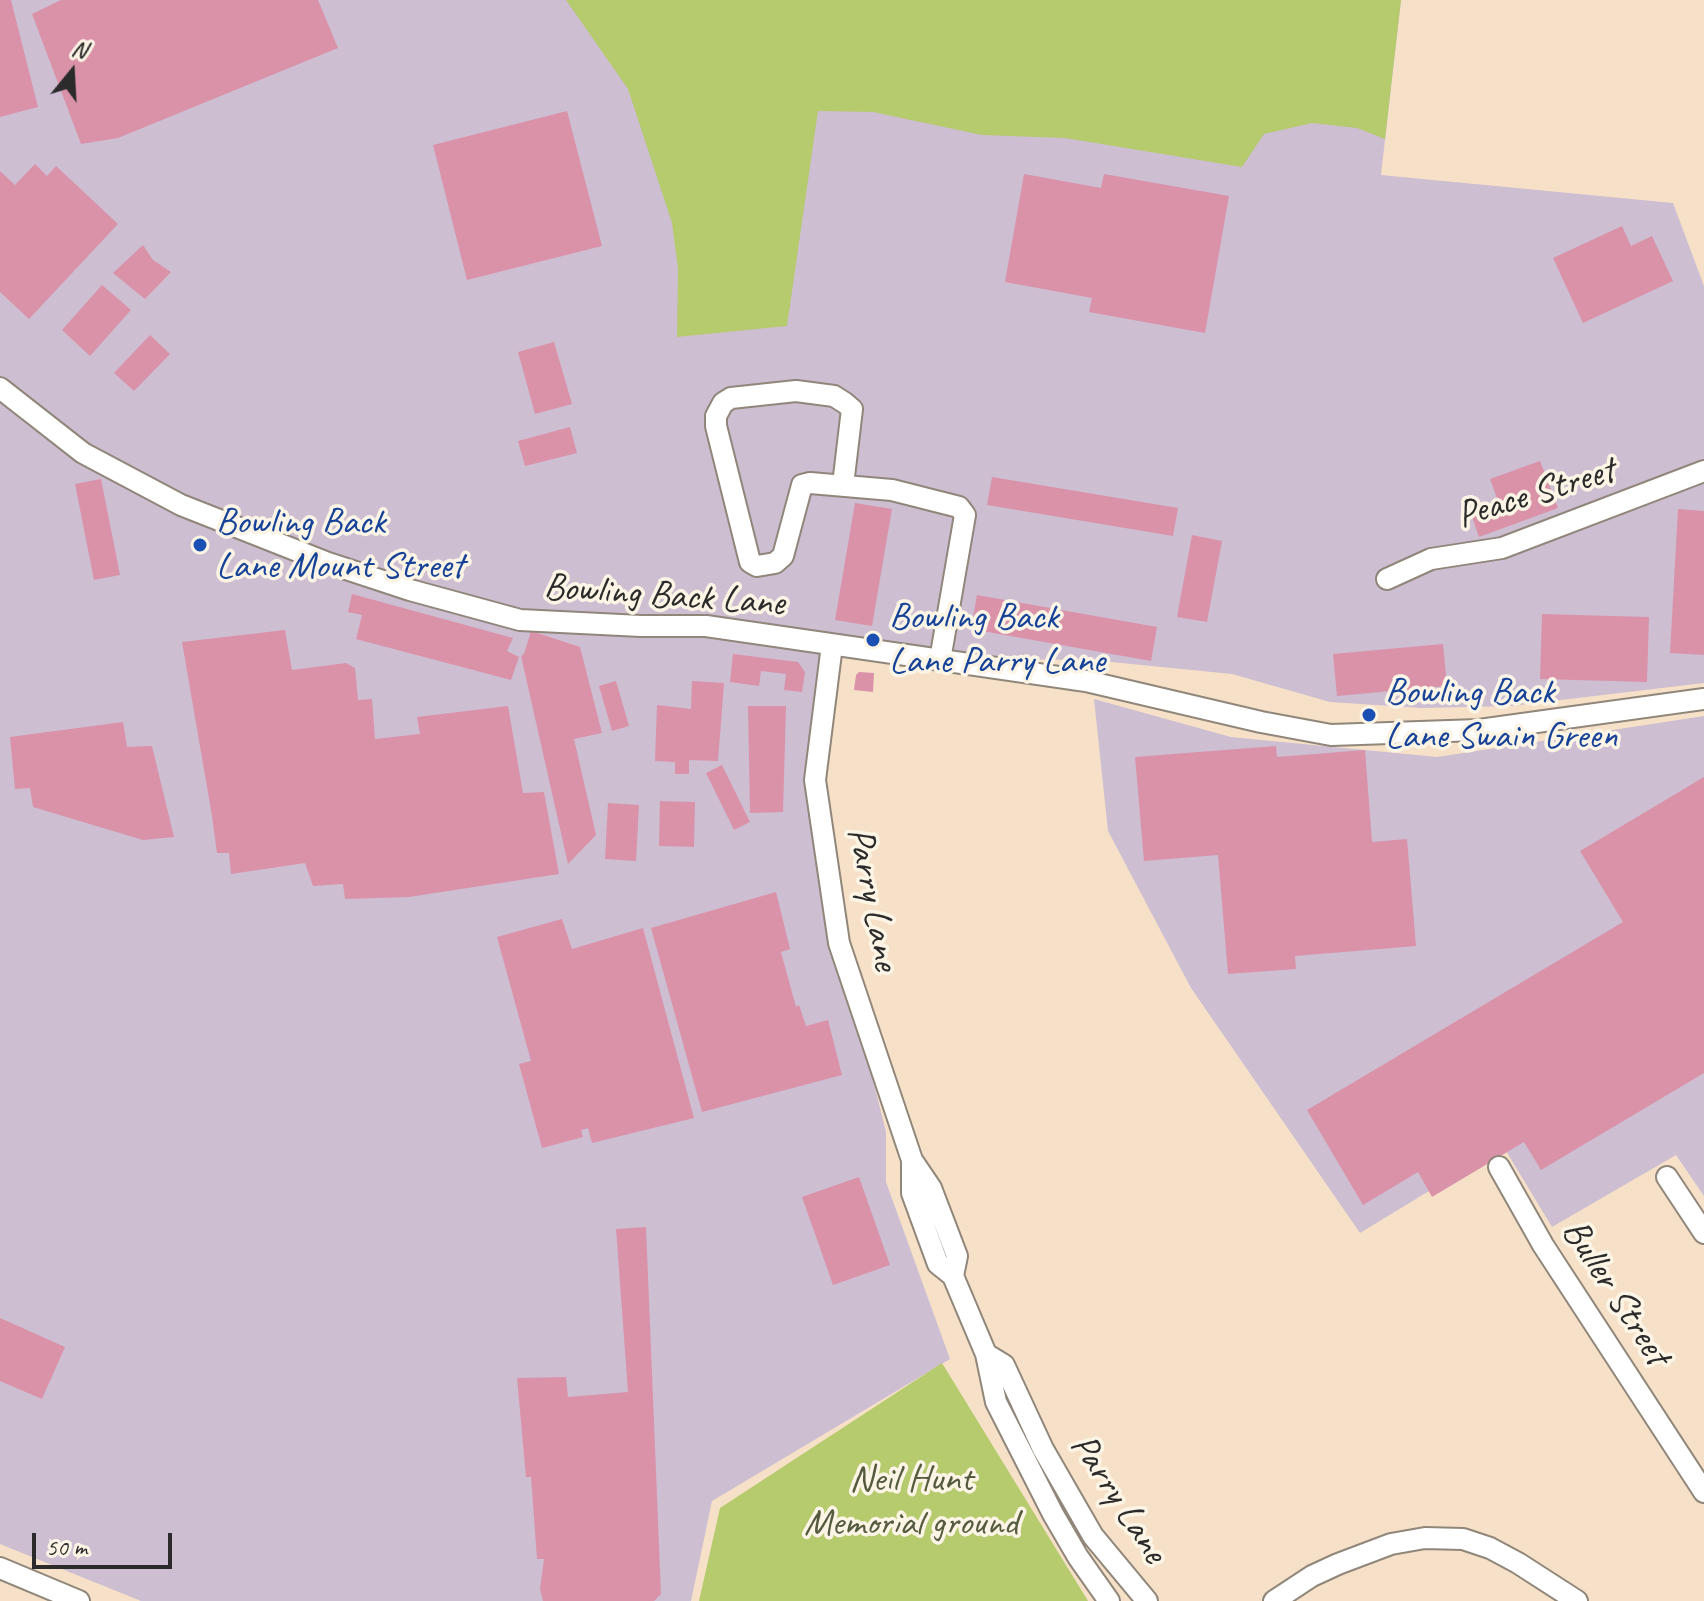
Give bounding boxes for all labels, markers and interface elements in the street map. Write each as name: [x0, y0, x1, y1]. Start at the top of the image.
north arrow: [32, 32, 112, 112]
text: N: [69, 34, 90, 65]
street label: Peace Street: [1452, 448, 1620, 540]
place label: Bowling Back Lane Mount Street: [216, 500, 464, 590]
marker: Bowling Back Lane Mount Street: [191, 536, 209, 554]
street label: Bowling Back Lane: [542, 565, 786, 627]
place label: Bowling Back Lane Parry Lane: [889, 595, 1105, 684]
marker: Bowling Back Lane Parry Lane: [864, 631, 882, 649]
place label: Bowling Back Lane Swain Green: [1385, 670, 1617, 760]
marker: Bowling Back Lane Swain Green: [1360, 706, 1378, 724]
street label: Parry Lane: [836, 824, 908, 974]
street label: Buller Street: [1551, 1211, 1679, 1375]
street label: Parry Lane: [1060, 1426, 1176, 1572]
park label: Neil Hunt Memorial ground: [804, 1457, 1018, 1546]
scale bar: [36, 1517, 176, 1567]
text: 50 m: [46, 1532, 87, 1562]

